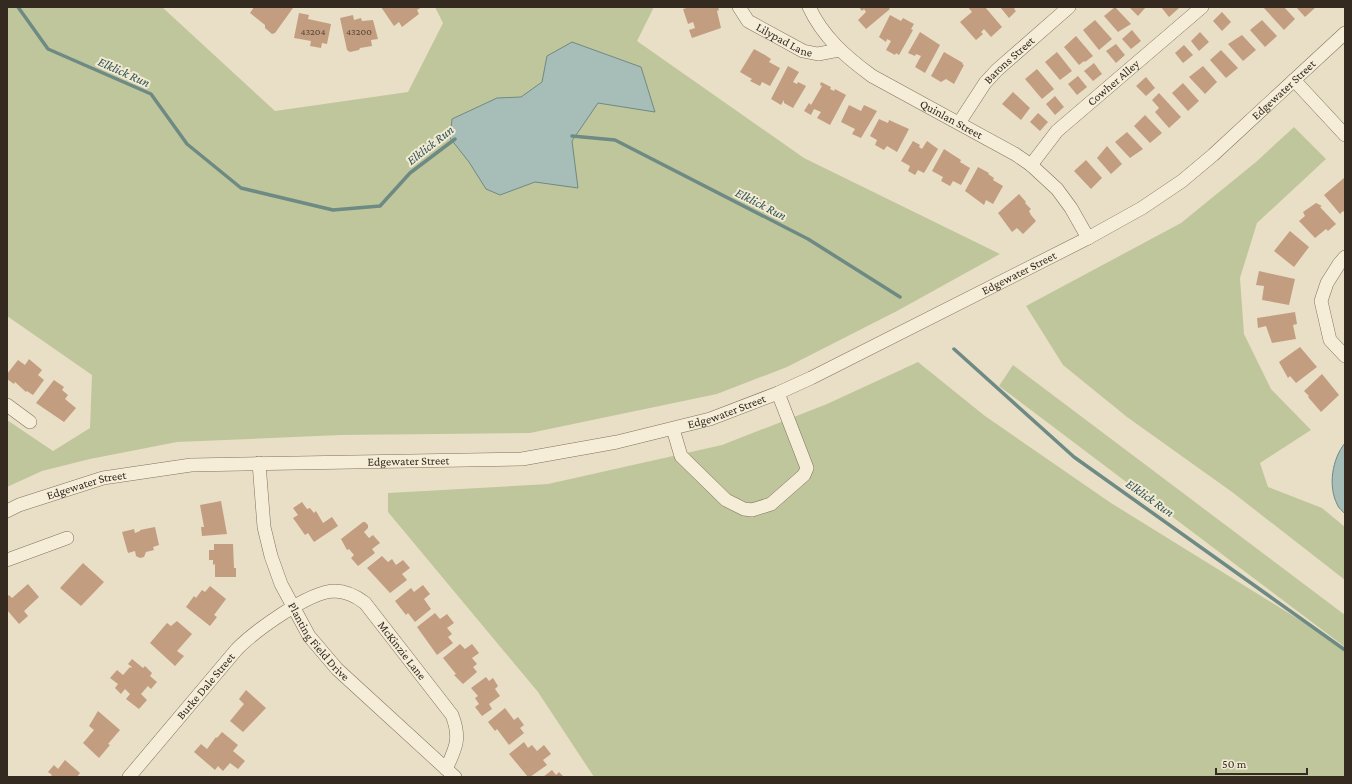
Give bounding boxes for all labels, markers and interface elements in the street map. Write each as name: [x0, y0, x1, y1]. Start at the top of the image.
street label: Lilypad Lane: [754, 20, 814, 60]
house number: 43204: [300, 26, 326, 37]
house number: 43200: [346, 26, 372, 37]
street label: Barons Street: [981, 33, 1038, 87]
water label: Elklick Run: [96, 54, 153, 90]
street label: Cowher Alley: [1085, 56, 1143, 109]
street label: Edgewater Street: [1249, 56, 1319, 123]
street label: Quinlan Street: [918, 97, 986, 143]
water label: Elklick Run: [404, 122, 457, 168]
water label: Elklick Run: [733, 185, 789, 223]
street label: Edgewater Street: [979, 248, 1060, 298]
street label: Edgewater Street: [686, 391, 769, 431]
street label: Edgewater Street: [367, 453, 451, 469]
street label: Edgewater Street: [45, 468, 128, 503]
water label: Elklick Run: [1123, 476, 1177, 520]
street label: Planting Field Drive: [285, 600, 352, 684]
street label: McKinzie Lane: [375, 618, 429, 683]
street label: Burke Dale Street: [174, 649, 238, 722]
scale bar: [1216, 750, 1307, 776]
text: 50 m: [1222, 757, 1247, 771]

